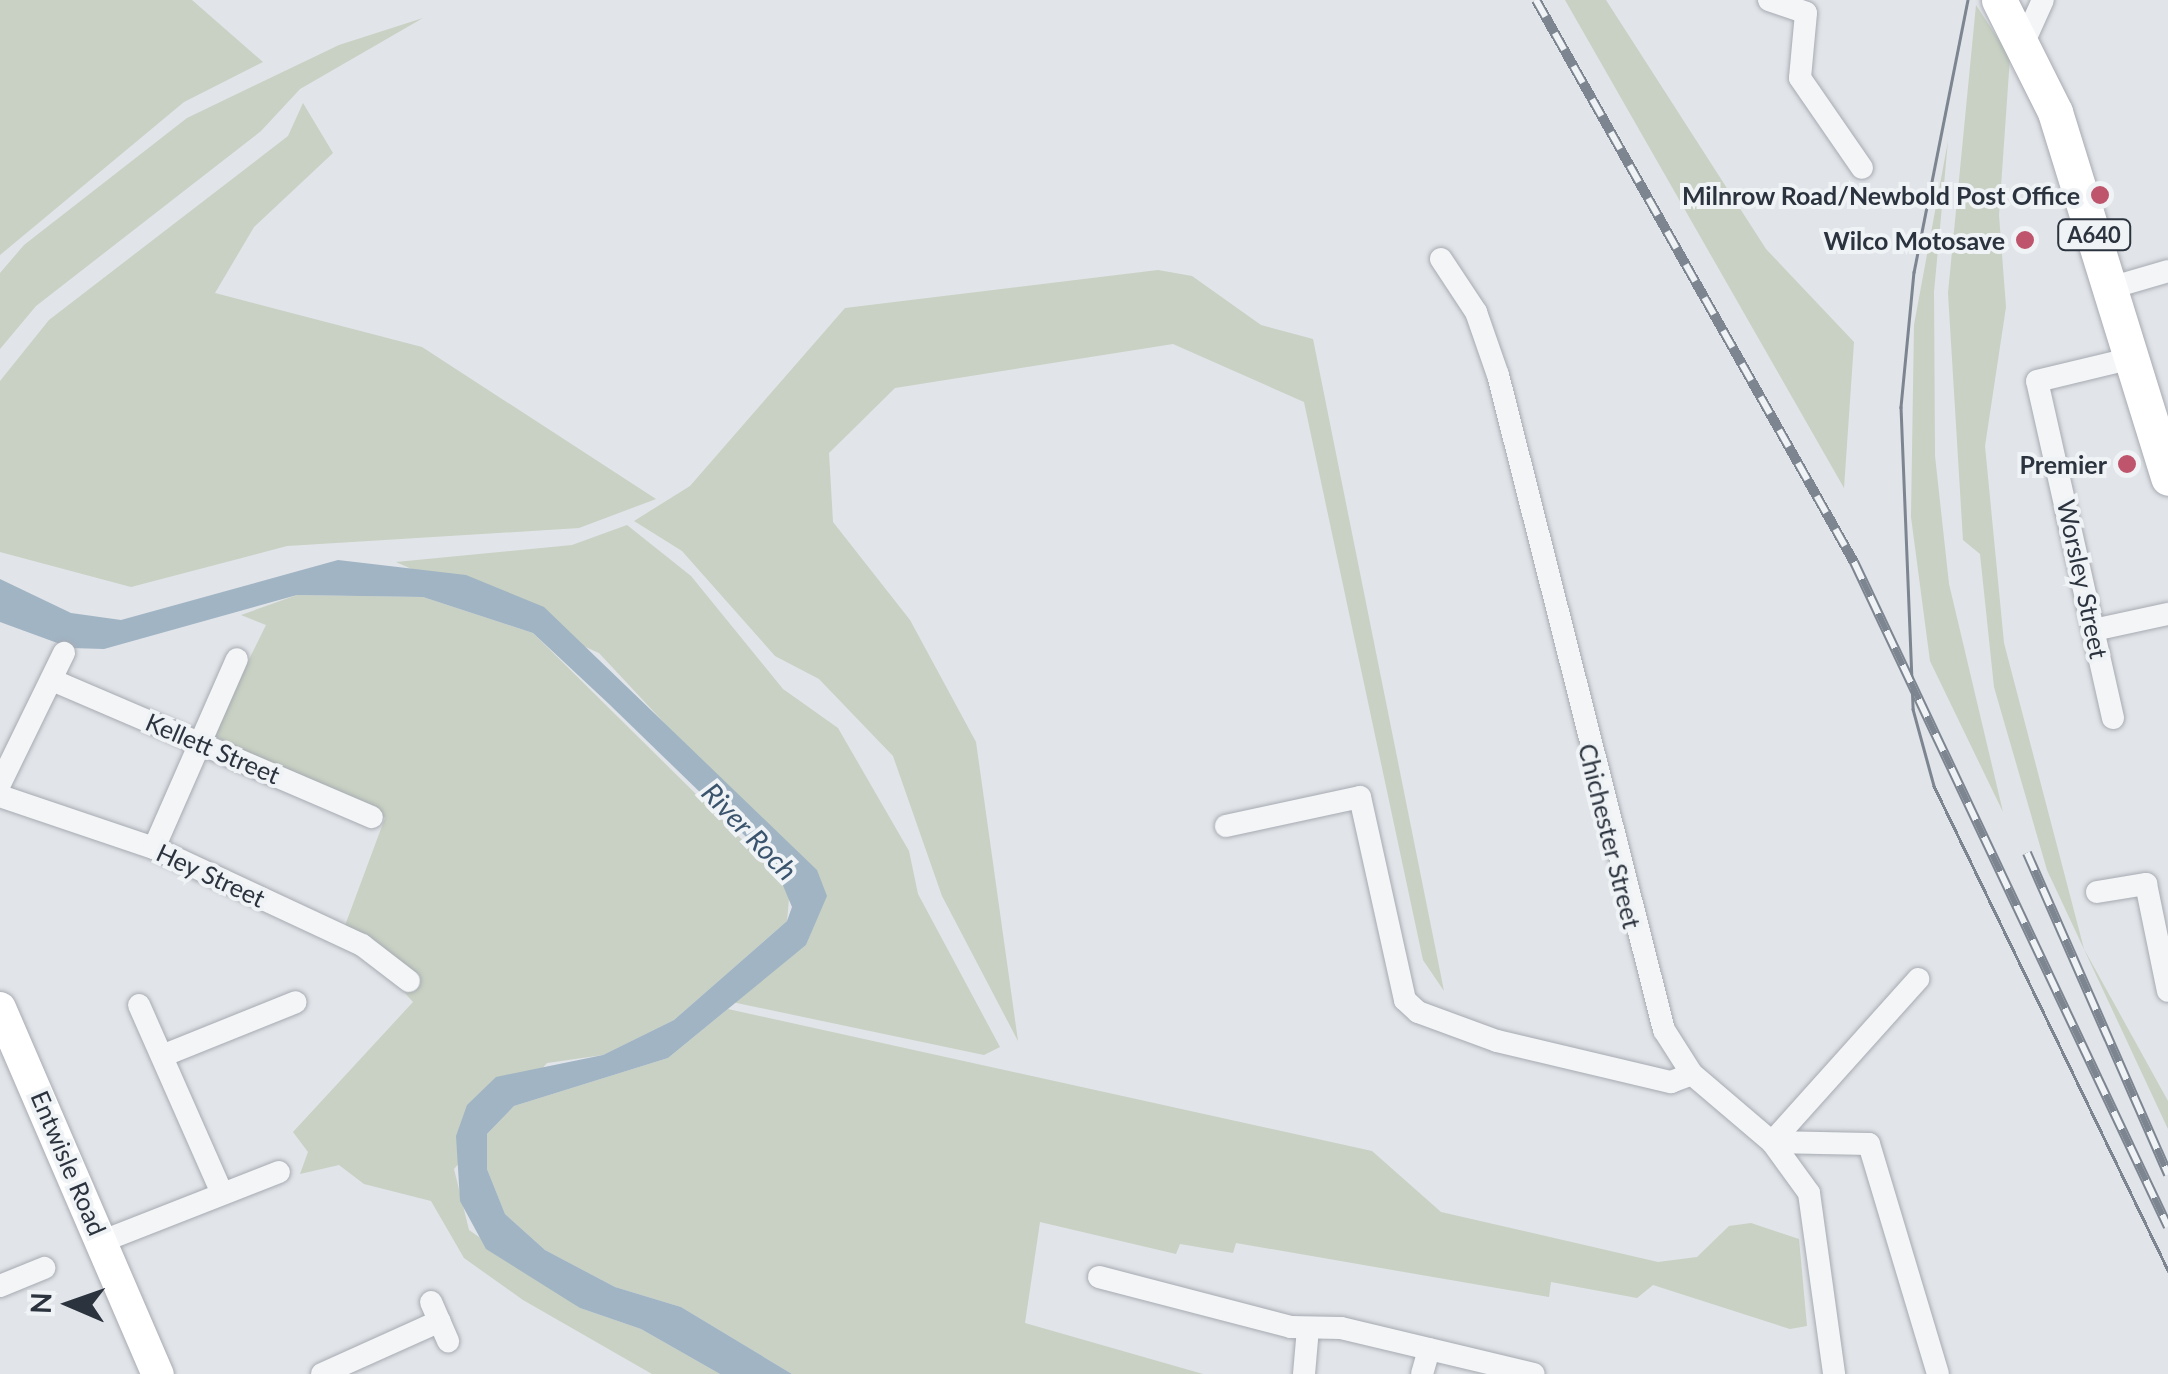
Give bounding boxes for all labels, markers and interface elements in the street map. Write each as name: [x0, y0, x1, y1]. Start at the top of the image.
place label: Milnrow Road/Newbold Post Office: [1681, 180, 2080, 210]
marker: Milnrow Road/Newbold Post Office: [2089, 184, 2111, 206]
road number: A640: [2056, 218, 2132, 252]
place label: Wilco Motosave: [1824, 225, 2005, 255]
marker: Wilco Motosave: [2014, 229, 2036, 251]
place label: Premier: [2019, 449, 2107, 479]
marker: Premier: [2116, 453, 2138, 475]
street label: Worsley Street: [2051, 496, 2115, 662]
street label: Kellett Street: [141, 706, 285, 790]
street label: Chichester Street: [1572, 740, 1648, 932]
water label: River Roch: [695, 775, 805, 887]
street label: Hey Street: [152, 837, 270, 913]
street label: Entwisle Road: [25, 1086, 113, 1240]
north arrow: [20, 1254, 120, 1354]
text: N: [23, 1292, 57, 1314]

